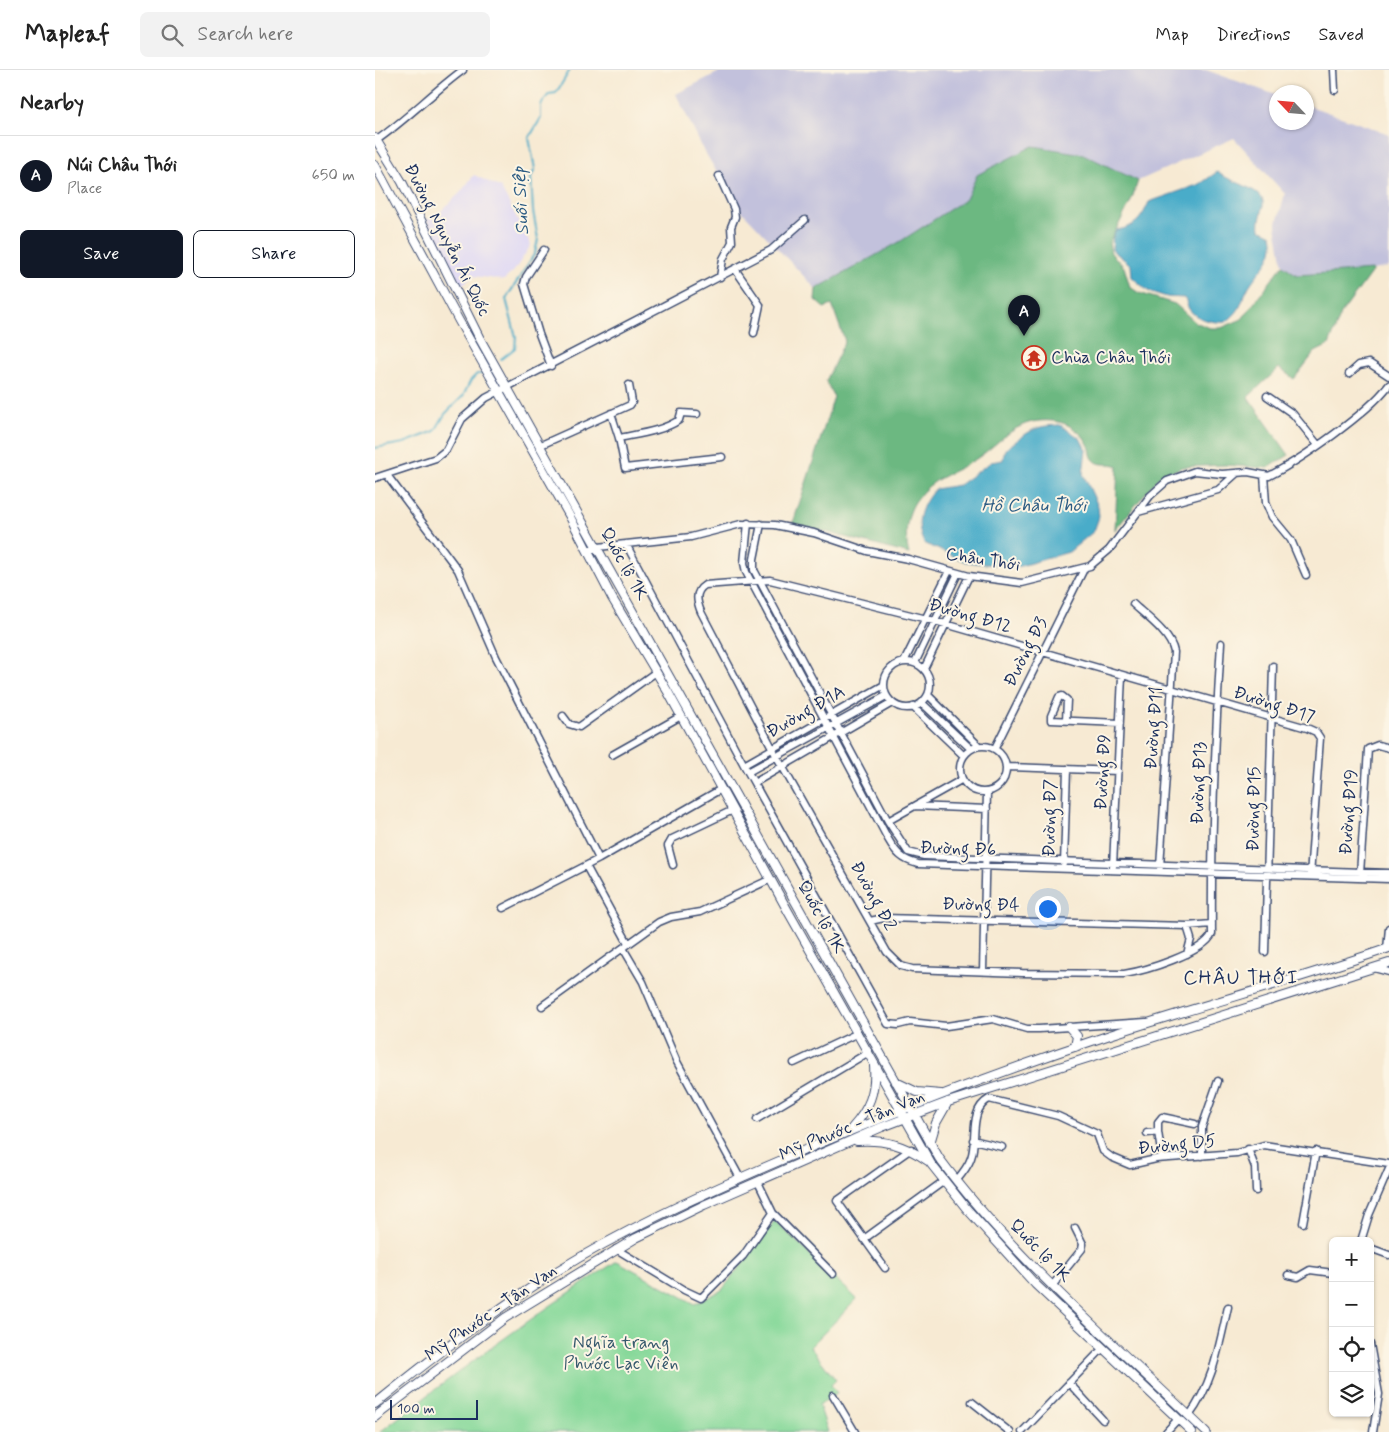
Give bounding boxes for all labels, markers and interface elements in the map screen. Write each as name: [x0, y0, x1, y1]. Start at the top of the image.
search box: [140, 12, 490, 57]
text: Mapleaf: [25, 19, 110, 50]
icon: search: [158, 21, 186, 49]
text: Search here: [198, 22, 293, 47]
text: Map: [1156, 23, 1189, 47]
text: Directions: [1217, 23, 1291, 47]
text: Saved: [1319, 23, 1364, 47]
north arrow: [1269, 85, 1314, 130]
text: Nearby: [20, 89, 84, 117]
text: Núi Châu Thới: [67, 153, 177, 178]
street label: Đường Nguyễn Ái Quốc: [396, 159, 496, 321]
text: A: [31, 165, 41, 186]
text: 650 m: [312, 165, 355, 186]
water label: Suối Siệp: [507, 165, 535, 236]
text: Place: [67, 178, 102, 199]
button: Save: [20, 230, 183, 278]
button: Share: [193, 230, 355, 278]
pin: A: [1008, 295, 1040, 336]
temple icon: Chùa Châu Thới: [1021, 345, 1047, 371]
place label: Chùa Châu Thới: [1051, 346, 1171, 370]
water label: Hồ Châu Thới: [981, 493, 1088, 518]
street label: Quốc lộ 1K: [594, 523, 654, 605]
street label: Châu Thới: [944, 542, 1022, 578]
street label: Đường Đ12: [925, 593, 1014, 641]
street label: Đường Đ3: [998, 613, 1056, 692]
street label: Đường Đ1A: [762, 680, 851, 746]
street label: Đường Đ17: [1230, 681, 1318, 731]
street label: Đường Đ11: [1139, 686, 1171, 770]
street label: Đường Đ9: [1089, 733, 1119, 811]
street label: Đường Đ13: [1186, 741, 1214, 825]
street label: Đường Đ15: [1241, 766, 1269, 852]
street label: Đường Đ19: [1334, 768, 1366, 856]
street label: Đường Đ7: [1037, 779, 1065, 857]
street label: Đường Đ6: [919, 836, 997, 864]
street label: Đường Đ2: [842, 857, 902, 936]
street label: Quốc lộ 1K: [791, 876, 851, 958]
street label: Đường Đ4: [942, 892, 1020, 920]
your location: [1035, 896, 1061, 922]
district label: CHÂU THỚI: [1183, 965, 1299, 992]
street label: Mỹ Phước - Tân Vạn: [776, 1085, 928, 1167]
street label: Đường D5: [1137, 1129, 1218, 1163]
street label: Quốc lộ 1K: [1004, 1214, 1077, 1288]
map controls: [1329, 1237, 1374, 1417]
button: +: [1329, 1237, 1374, 1282]
street label: Mỹ Phước - Tân Vạn: [420, 1259, 562, 1367]
button: −: [1329, 1282, 1374, 1327]
button: locate: [1329, 1327, 1374, 1372]
park label: Nghĩa trang Phước Lạc Viên: [563, 1331, 679, 1376]
button: layers: [1329, 1372, 1374, 1417]
scale bar: [390, 1397, 477, 1420]
text: 100 m: [397, 1400, 435, 1418]

